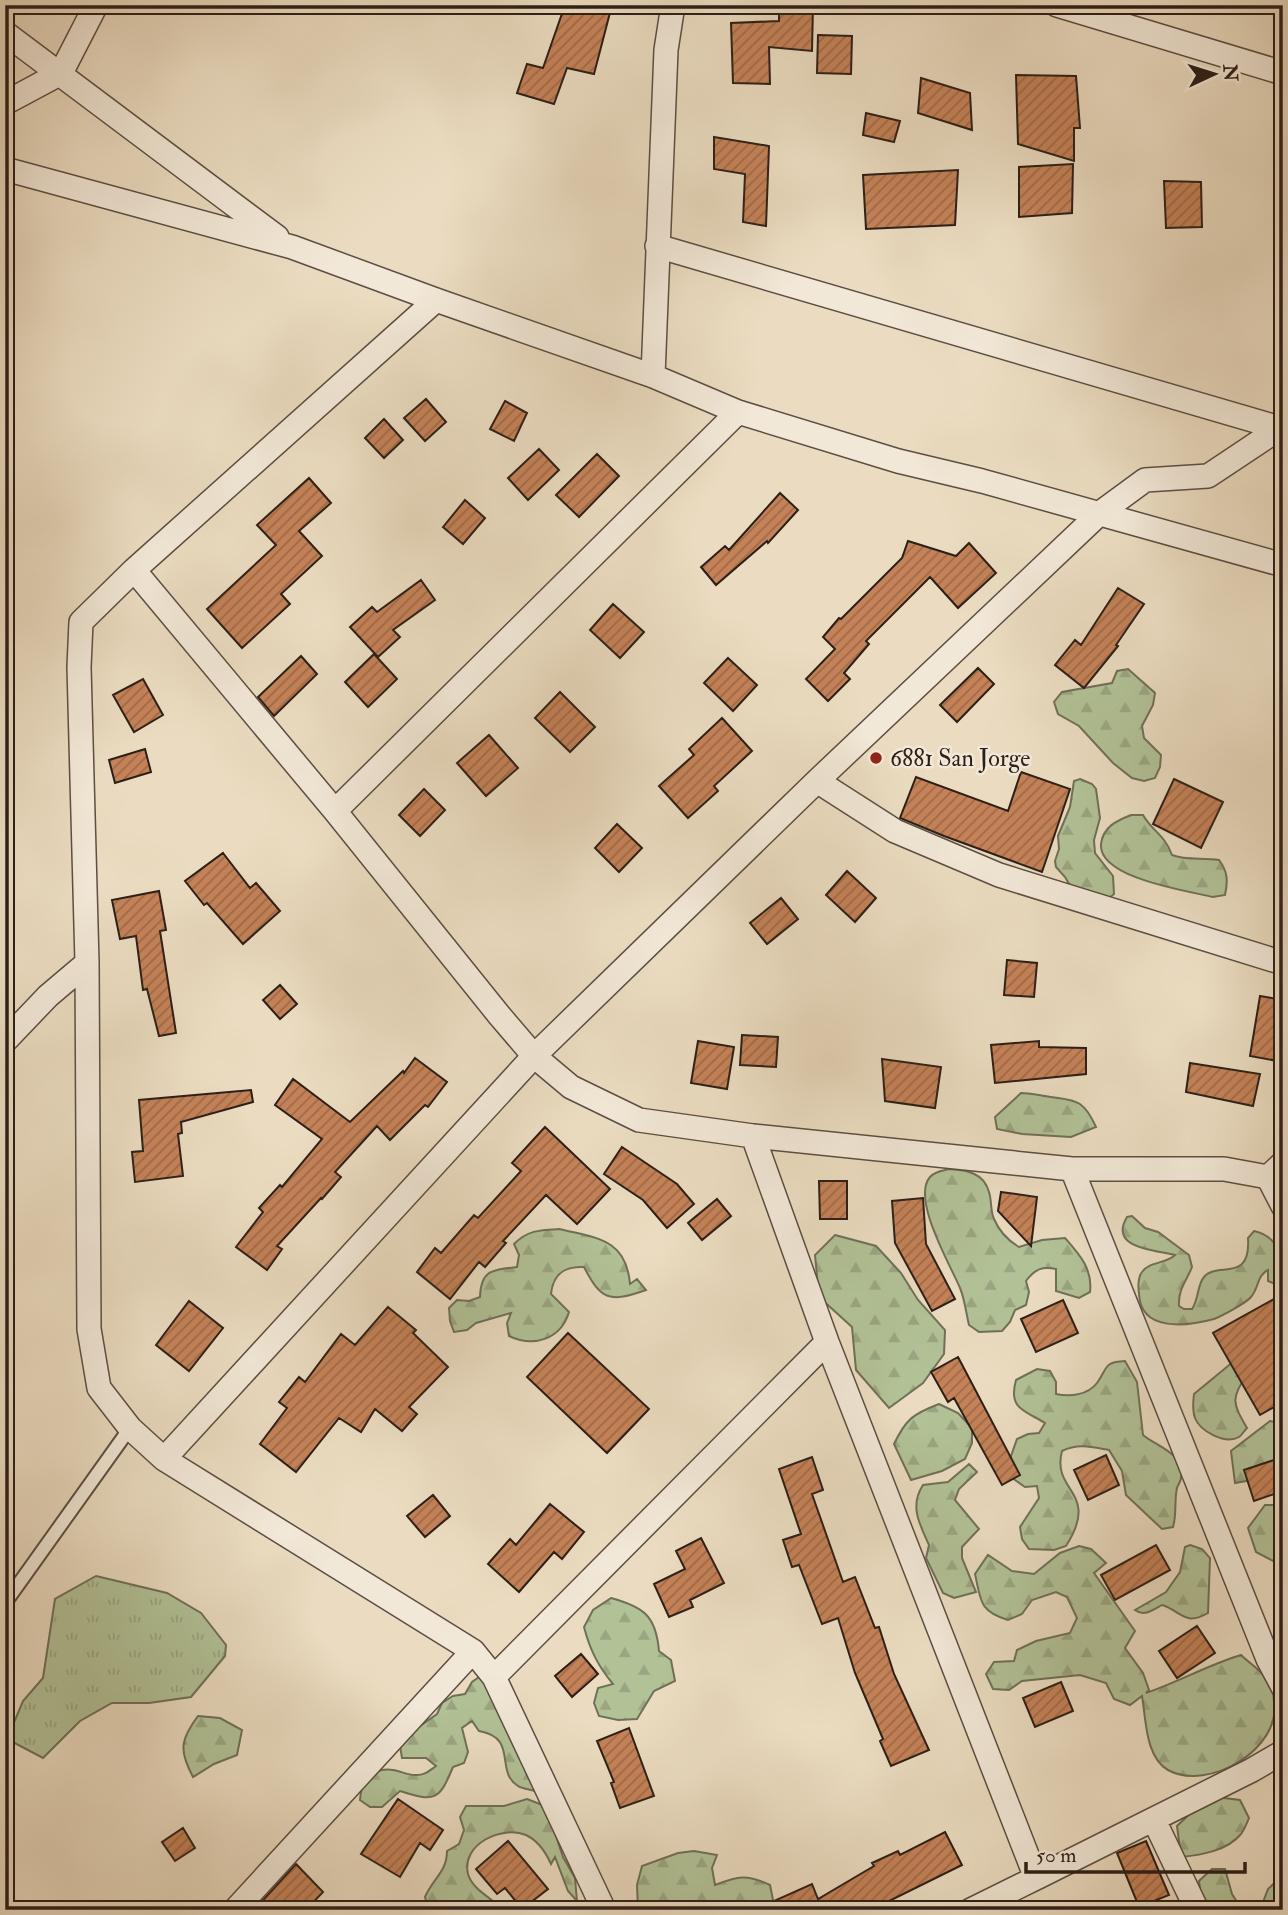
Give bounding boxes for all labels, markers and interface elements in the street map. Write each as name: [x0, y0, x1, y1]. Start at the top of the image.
north arrow: [1180, 38, 1250, 108]
text: N: [1217, 63, 1243, 83]
place label: 6881 San Jorge: [890, 743, 1030, 774]
marker: 6881 San Jorge: [868, 750, 884, 766]
scale bar: [1026, 1831, 1244, 1875]
text: 50 m: [1036, 1842, 1077, 1869]

